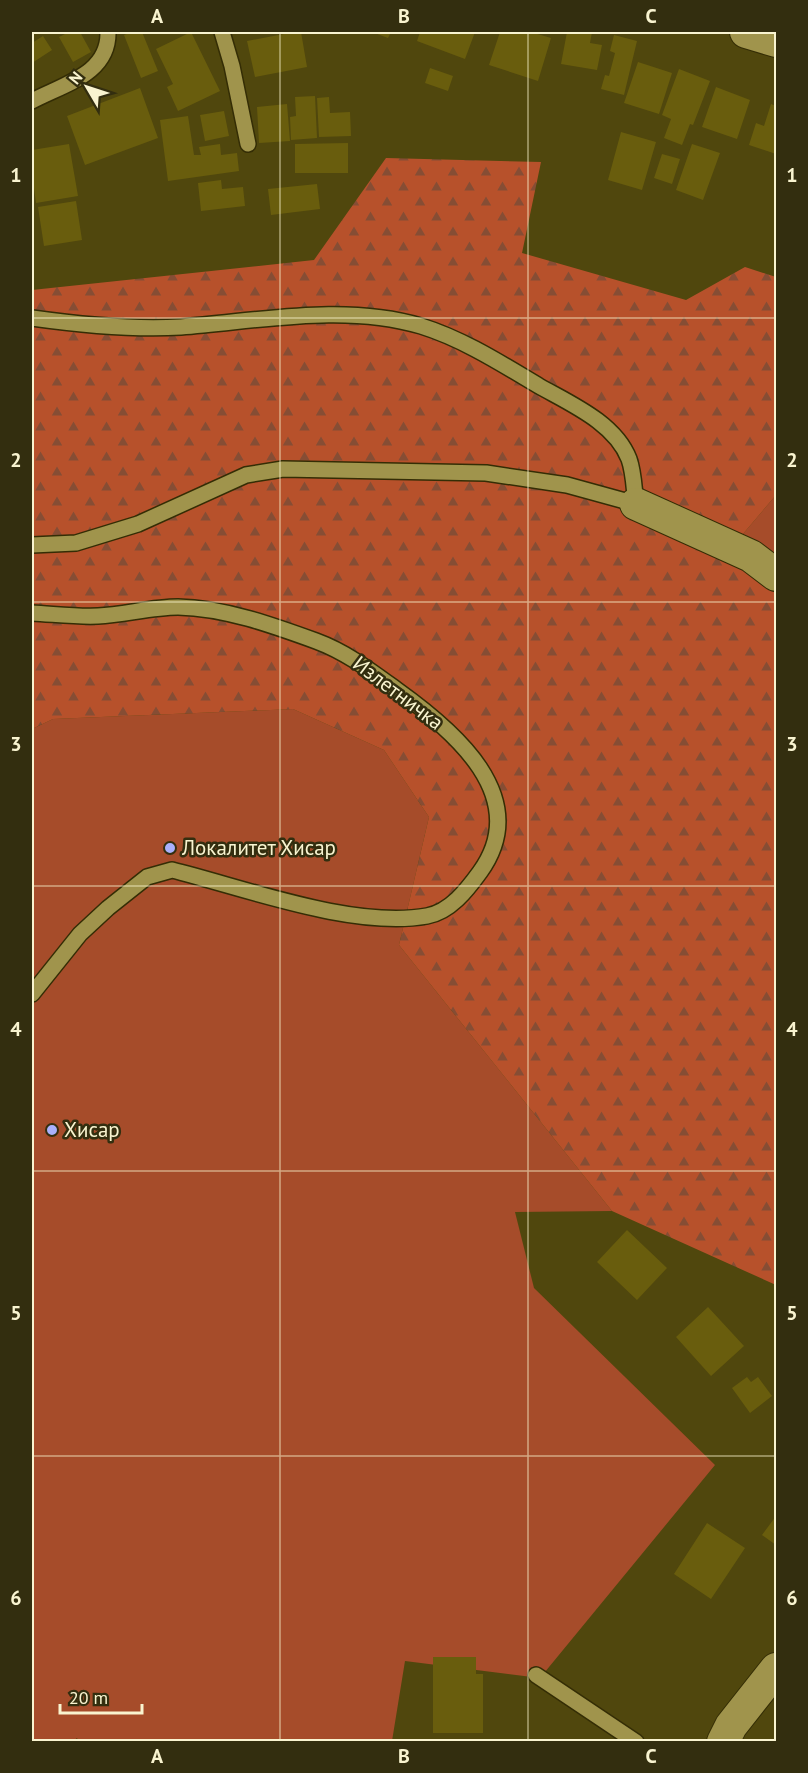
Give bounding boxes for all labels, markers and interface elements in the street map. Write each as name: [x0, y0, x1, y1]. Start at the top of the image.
text: A: [151, 3, 164, 29]
text: B: [398, 3, 410, 29]
text: C: [645, 3, 657, 29]
north arrow: [57, 57, 117, 117]
text: N: [64, 67, 86, 88]
text: 1: [10, 162, 22, 188]
text: 1: [786, 162, 798, 188]
text: 2: [10, 447, 22, 473]
text: 2: [786, 447, 798, 473]
street label: Излетничка: [348, 650, 449, 735]
text: 3: [10, 731, 22, 757]
text: 3: [786, 731, 798, 757]
place label: Локалитет Хисар: [181, 834, 336, 861]
marker: Локалитет Хисар: [163, 841, 177, 855]
text: 4: [10, 1016, 22, 1042]
text: 4: [786, 1016, 798, 1042]
place label: Хисар: [64, 1116, 120, 1143]
marker: Хисар: [45, 1123, 59, 1137]
text: 5: [10, 1300, 22, 1326]
text: 5: [786, 1300, 798, 1326]
text: 6: [10, 1585, 22, 1611]
text: 6: [786, 1585, 798, 1611]
scale bar: [60, 1677, 142, 1715]
text: 20 m: [69, 1686, 108, 1709]
text: A: [151, 1743, 164, 1769]
text: B: [398, 1743, 410, 1769]
text: C: [645, 1743, 657, 1769]

